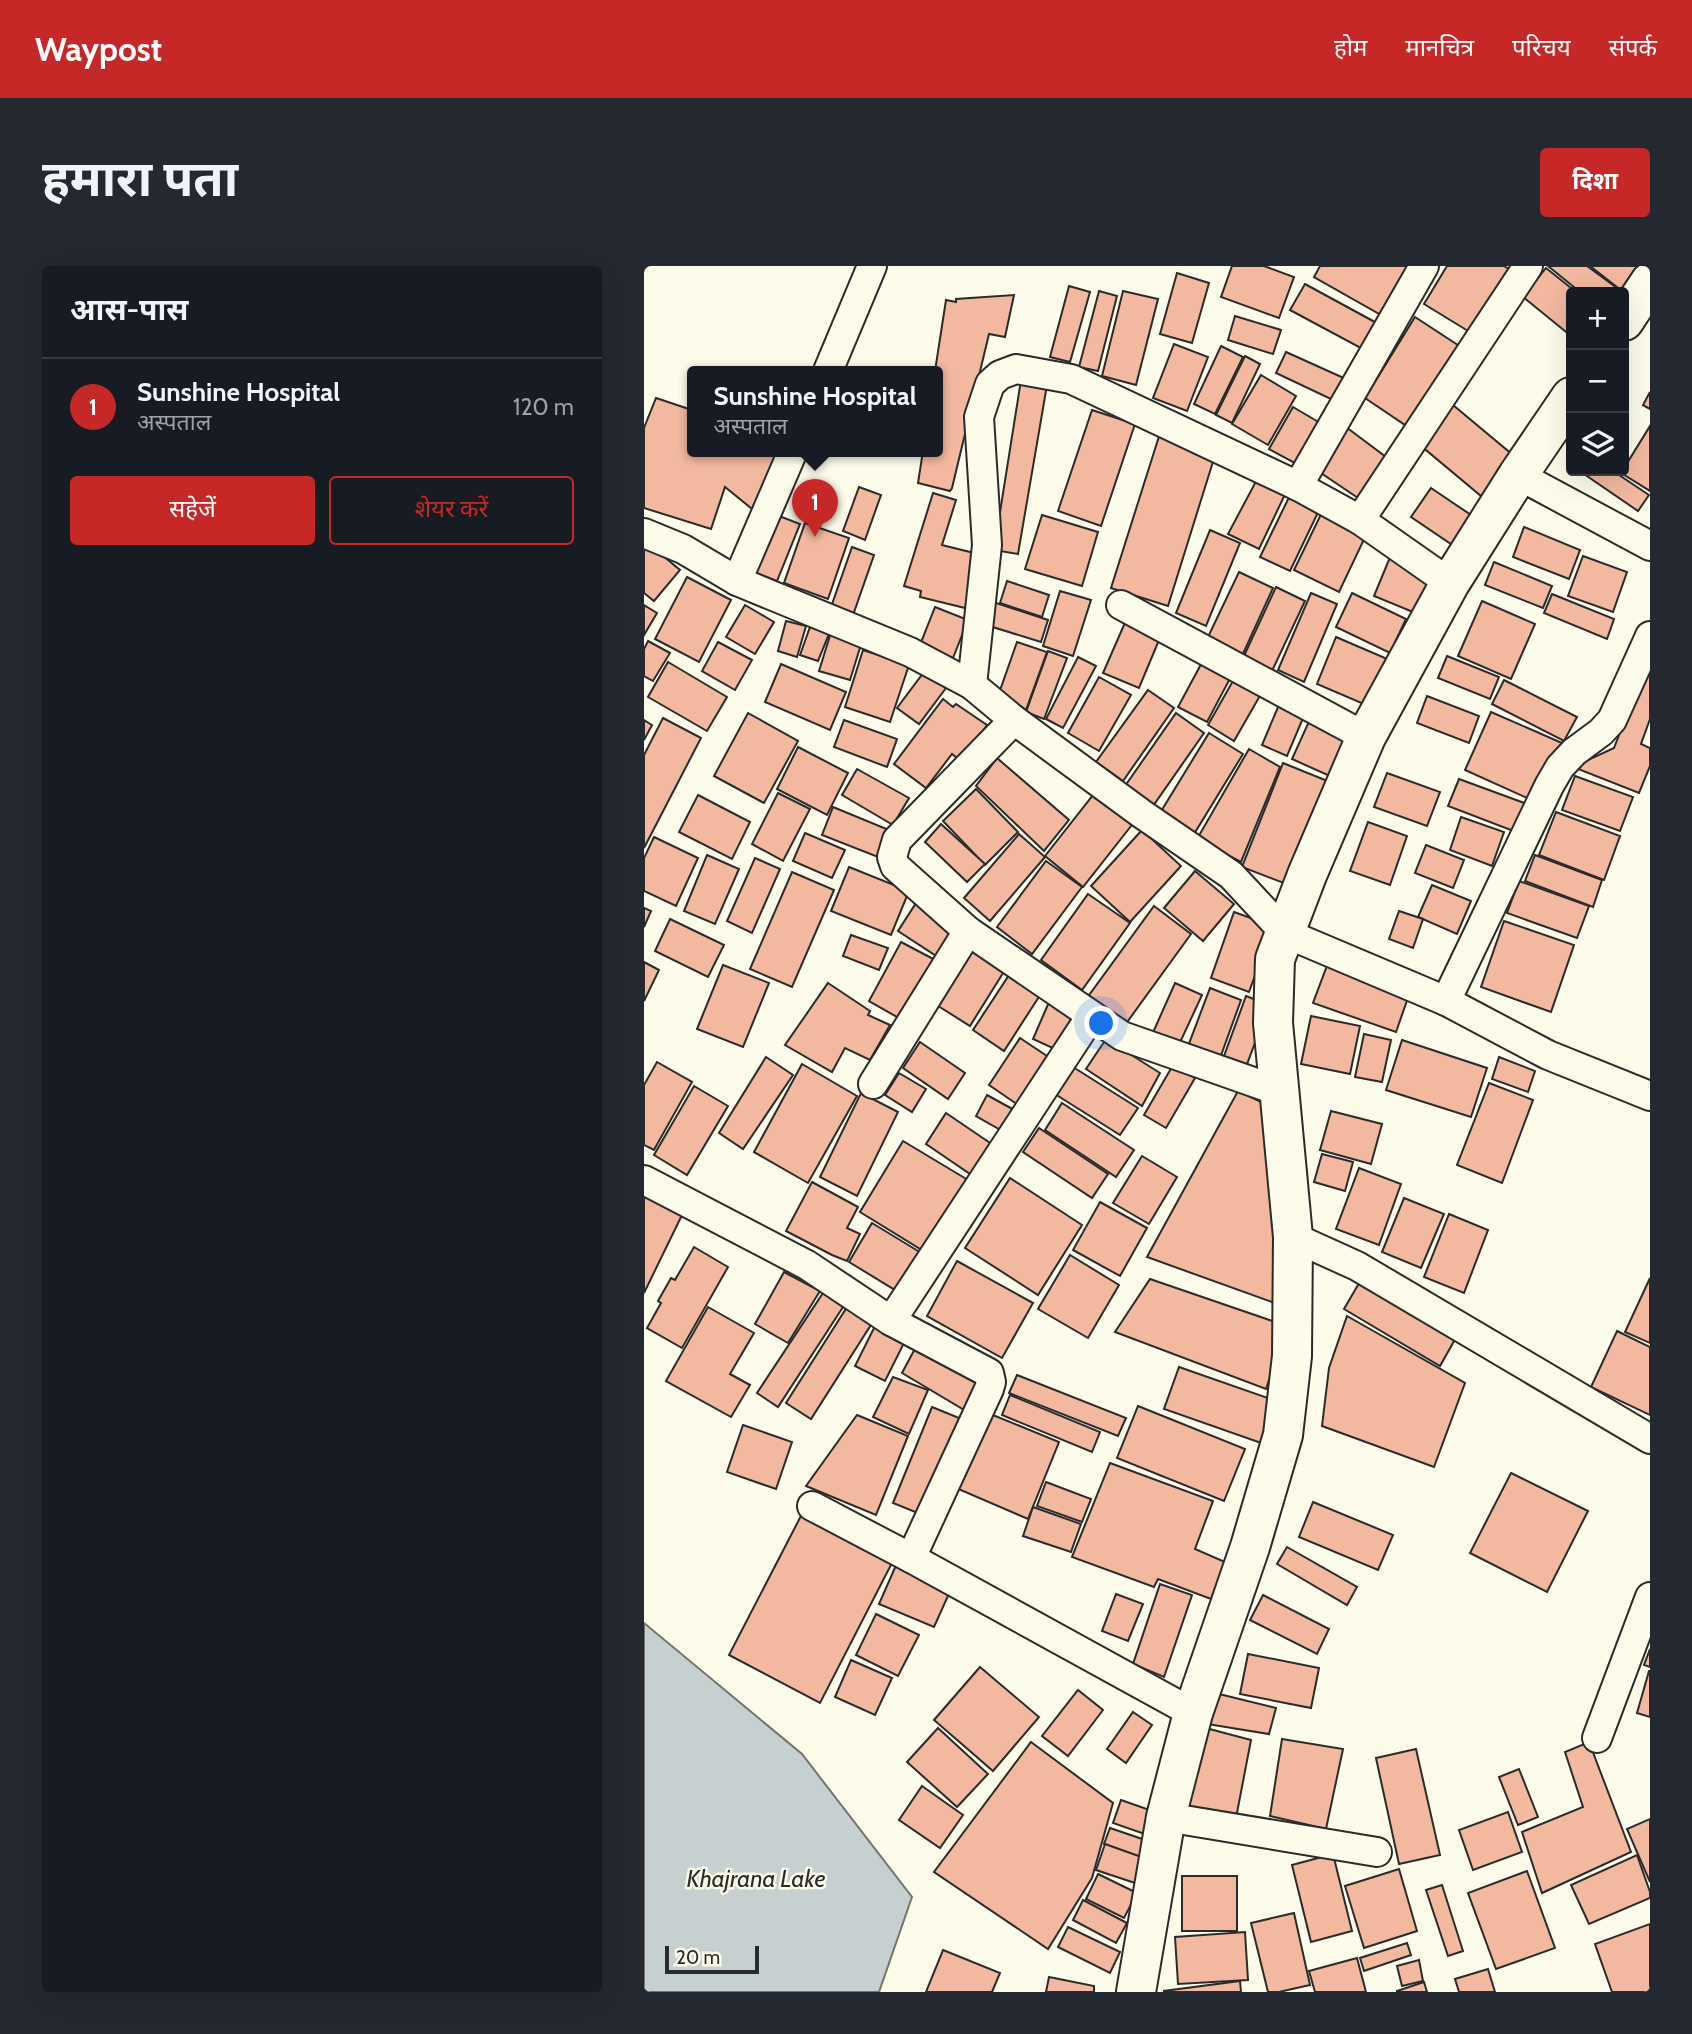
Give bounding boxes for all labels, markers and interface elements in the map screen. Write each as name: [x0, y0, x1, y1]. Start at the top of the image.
text: Waypost: [35, 29, 162, 69]
text: होम: [1334, 33, 1367, 62]
text: मानचित्र: [1405, 33, 1474, 62]
text: परिचय: [1512, 33, 1571, 62]
text: संपर्क: [1609, 33, 1657, 62]
button: दिशा: [1540, 148, 1650, 217]
text: हमारा पता: [42, 149, 238, 208]
map controls: [1566, 287, 1629, 476]
button: +: [1566, 287, 1629, 350]
text: आस-पास: [70, 291, 188, 328]
button: −: [1566, 350, 1629, 413]
popup: [687, 366, 943, 457]
text: Sunshine Hospital: [137, 376, 340, 408]
text: Sunshine Hospital: [713, 380, 917, 412]
text: 1: [89, 393, 97, 421]
text: 120 m: [513, 393, 574, 421]
text: अस्पताल: [137, 408, 211, 436]
text: अस्पताल: [713, 412, 788, 440]
button: layers: [1566, 413, 1629, 476]
button: सहेजें: [70, 476, 315, 545]
button: शेयर करें: [329, 476, 574, 545]
pin: 1: [792, 479, 838, 537]
your location: [1084, 1006, 1118, 1040]
water label: Khajrana Lake: [687, 1864, 825, 1893]
scale bar: [665, 1943, 760, 1975]
text: 20 m: [676, 1946, 720, 1969]

